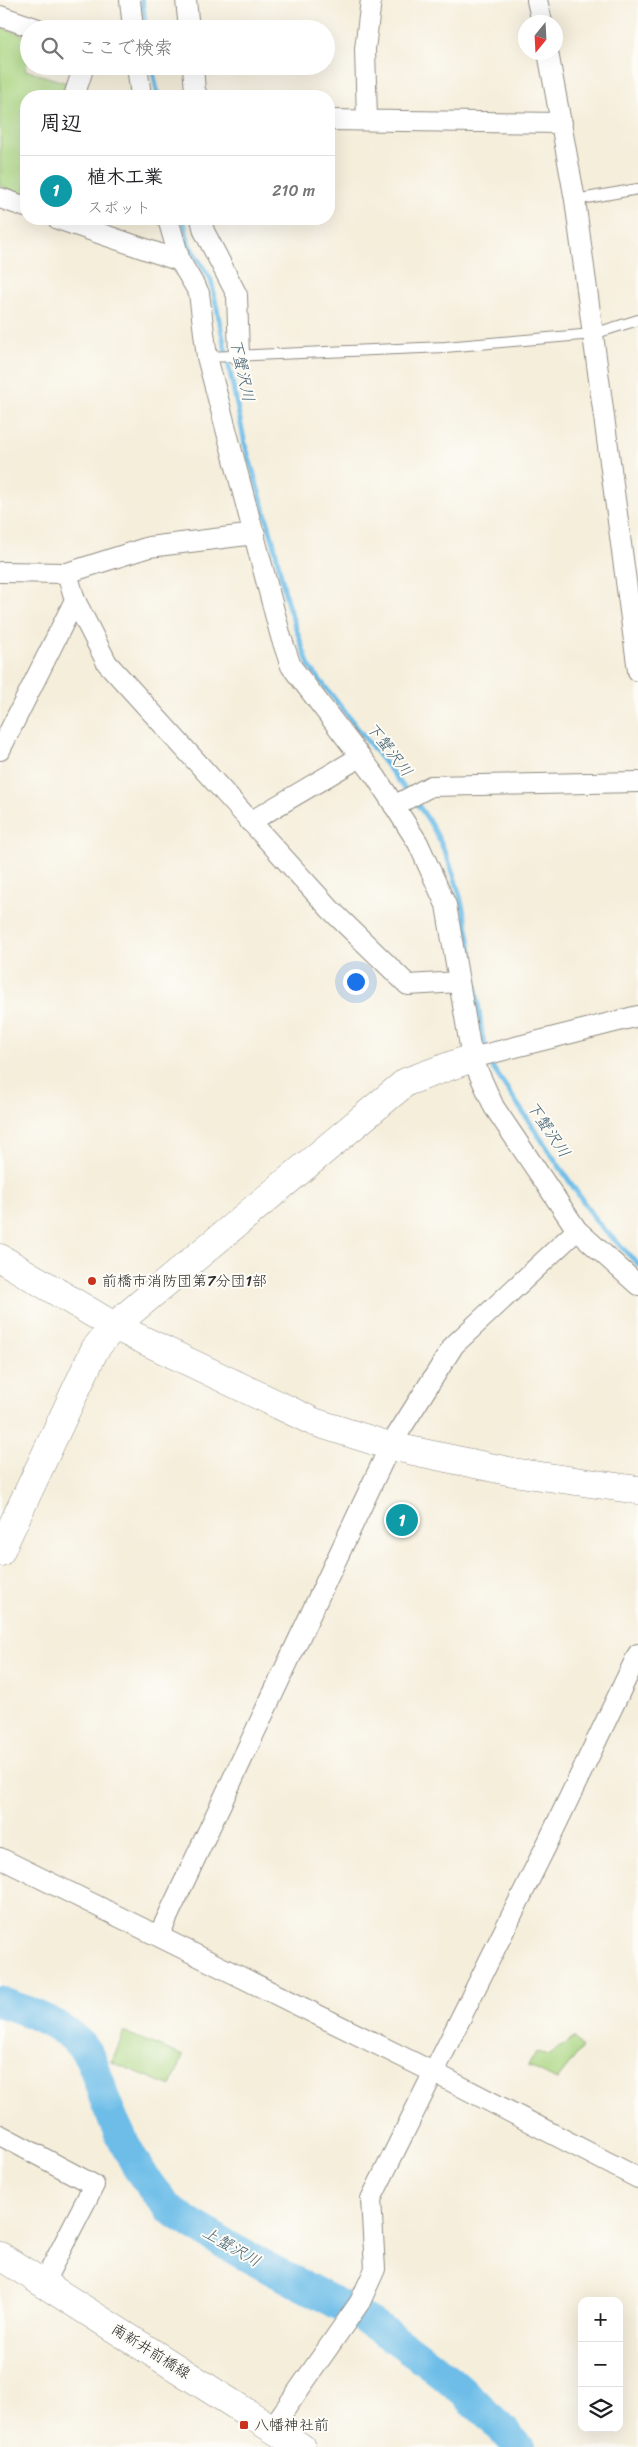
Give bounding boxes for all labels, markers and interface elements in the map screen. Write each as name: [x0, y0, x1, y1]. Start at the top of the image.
north arrow: [518, 15, 563, 60]
search box: [20, 20, 335, 75]
text: ここで検索: [78, 31, 173, 64]
icon: search: [38, 34, 66, 62]
text: 周辺: [40, 104, 82, 142]
text: 植木工業: [87, 160, 163, 193]
text: 1: [53, 176, 59, 205]
text: 210 m: [272, 176, 315, 205]
text: スポット: [87, 193, 151, 222]
water label: 下蟹沢川: [222, 336, 263, 404]
water label: 下蟹沢川: [358, 715, 421, 783]
your location: [343, 969, 369, 995]
water label: 下蟹沢川: [519, 1095, 579, 1164]
place label: 前橋市消防団第7分団1部: [102, 1268, 267, 1294]
marker: 前橋市消防団第7分団1部: [86, 1275, 98, 1287]
pin: 1: [386, 1501, 418, 1539]
water label: 上蟹沢川: [197, 2218, 267, 2275]
map controls: [578, 2297, 623, 2432]
button: +: [578, 2297, 623, 2342]
street label: 南新井前橋線: [106, 2316, 196, 2386]
button: −: [578, 2342, 623, 2387]
button: layers: [578, 2387, 623, 2432]
place label: 八幡神社前: [254, 2412, 329, 2438]
marker: 八幡神社前: [238, 2419, 250, 2431]

